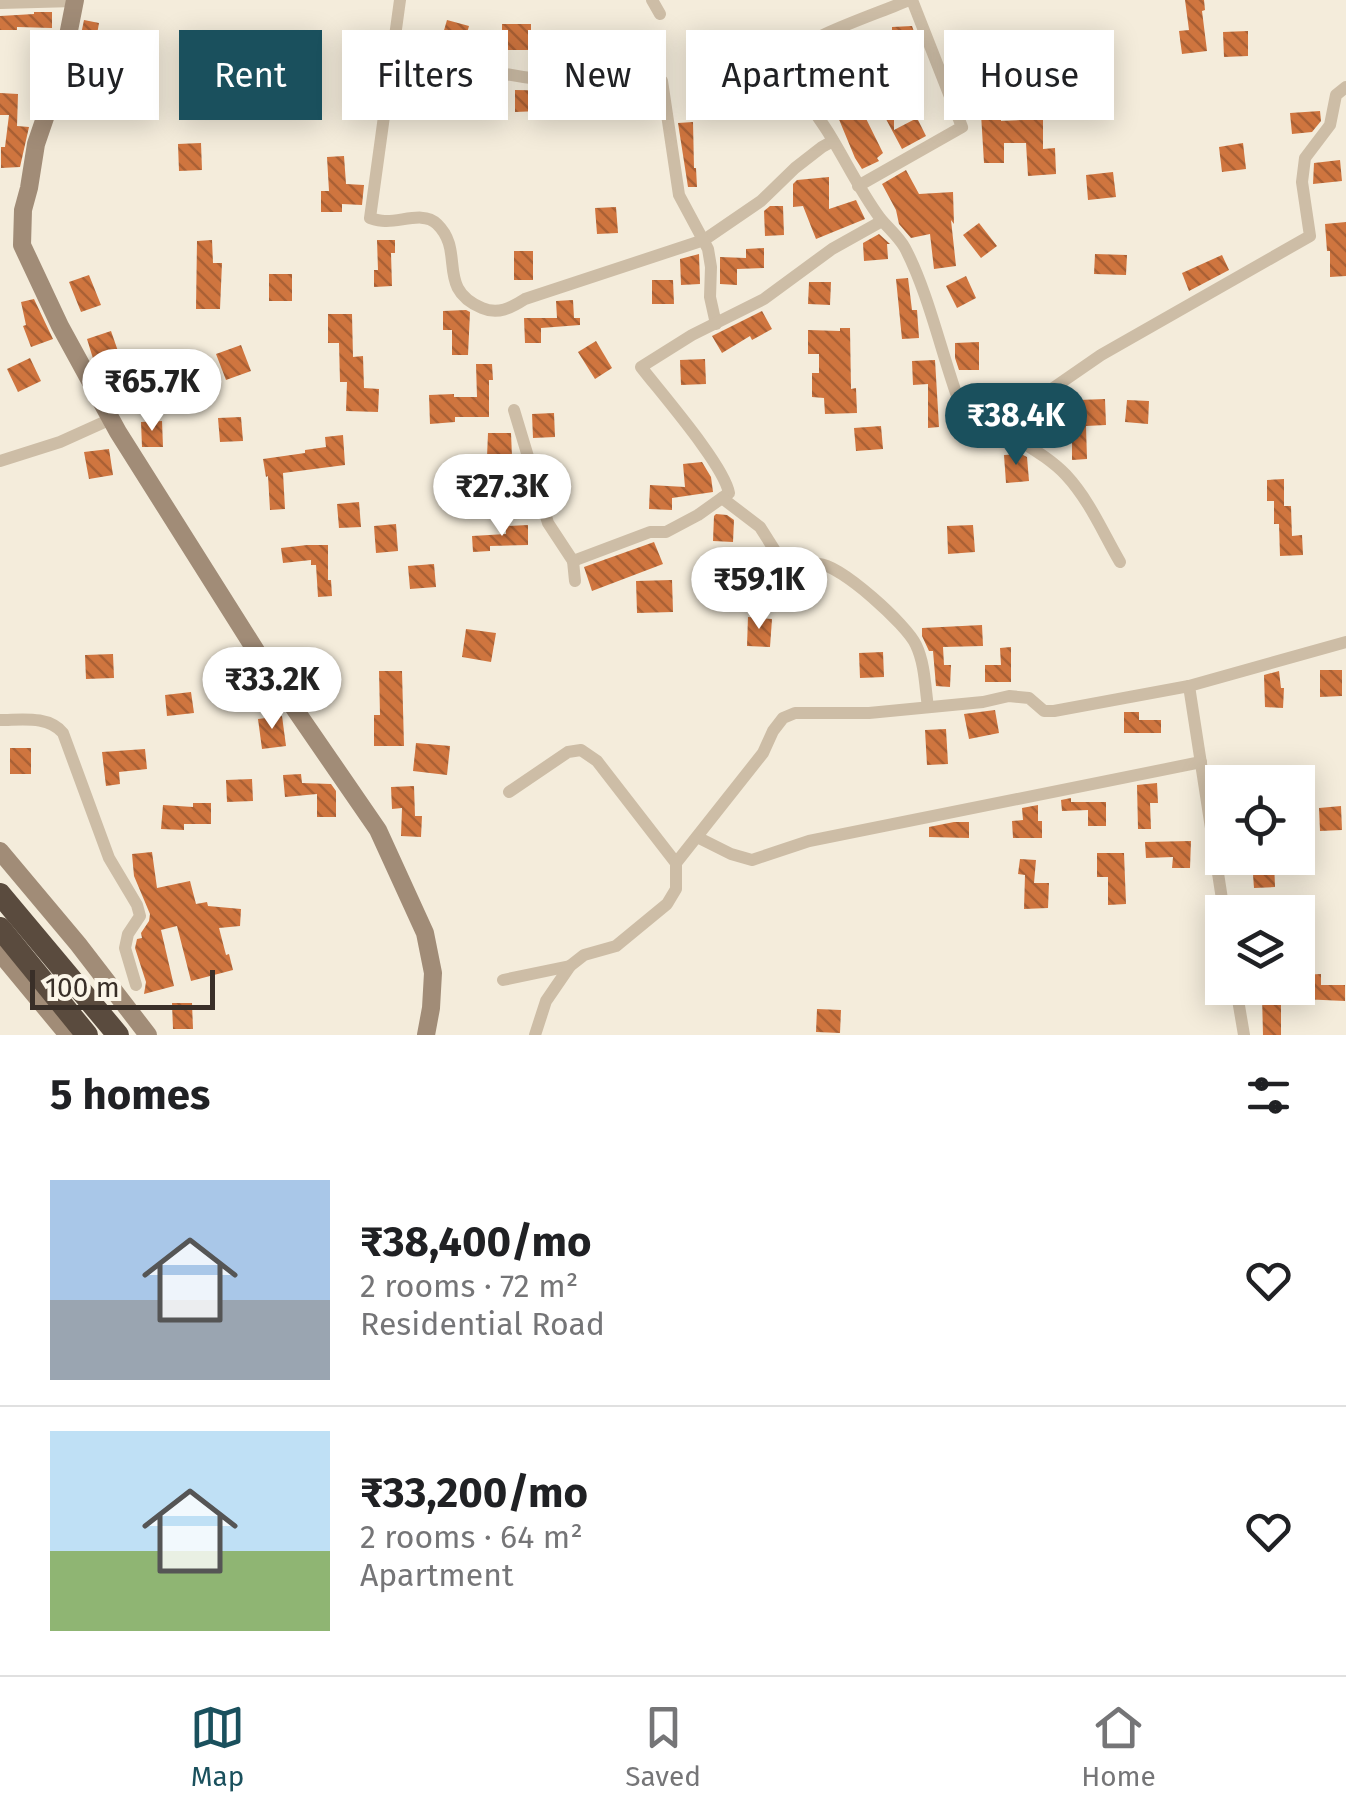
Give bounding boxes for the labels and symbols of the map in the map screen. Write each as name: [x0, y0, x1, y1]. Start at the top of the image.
pin: ₹65.7K: [71, 349, 233, 434]
pin: ₹38.4K: [935, 383, 1097, 468]
pin: ₹27.3K: [421, 454, 583, 539]
pin: ₹59.1K: [678, 547, 840, 632]
pin: ₹33.2K: [191, 647, 353, 732]
scale bar: [30, 965, 215, 1010]

